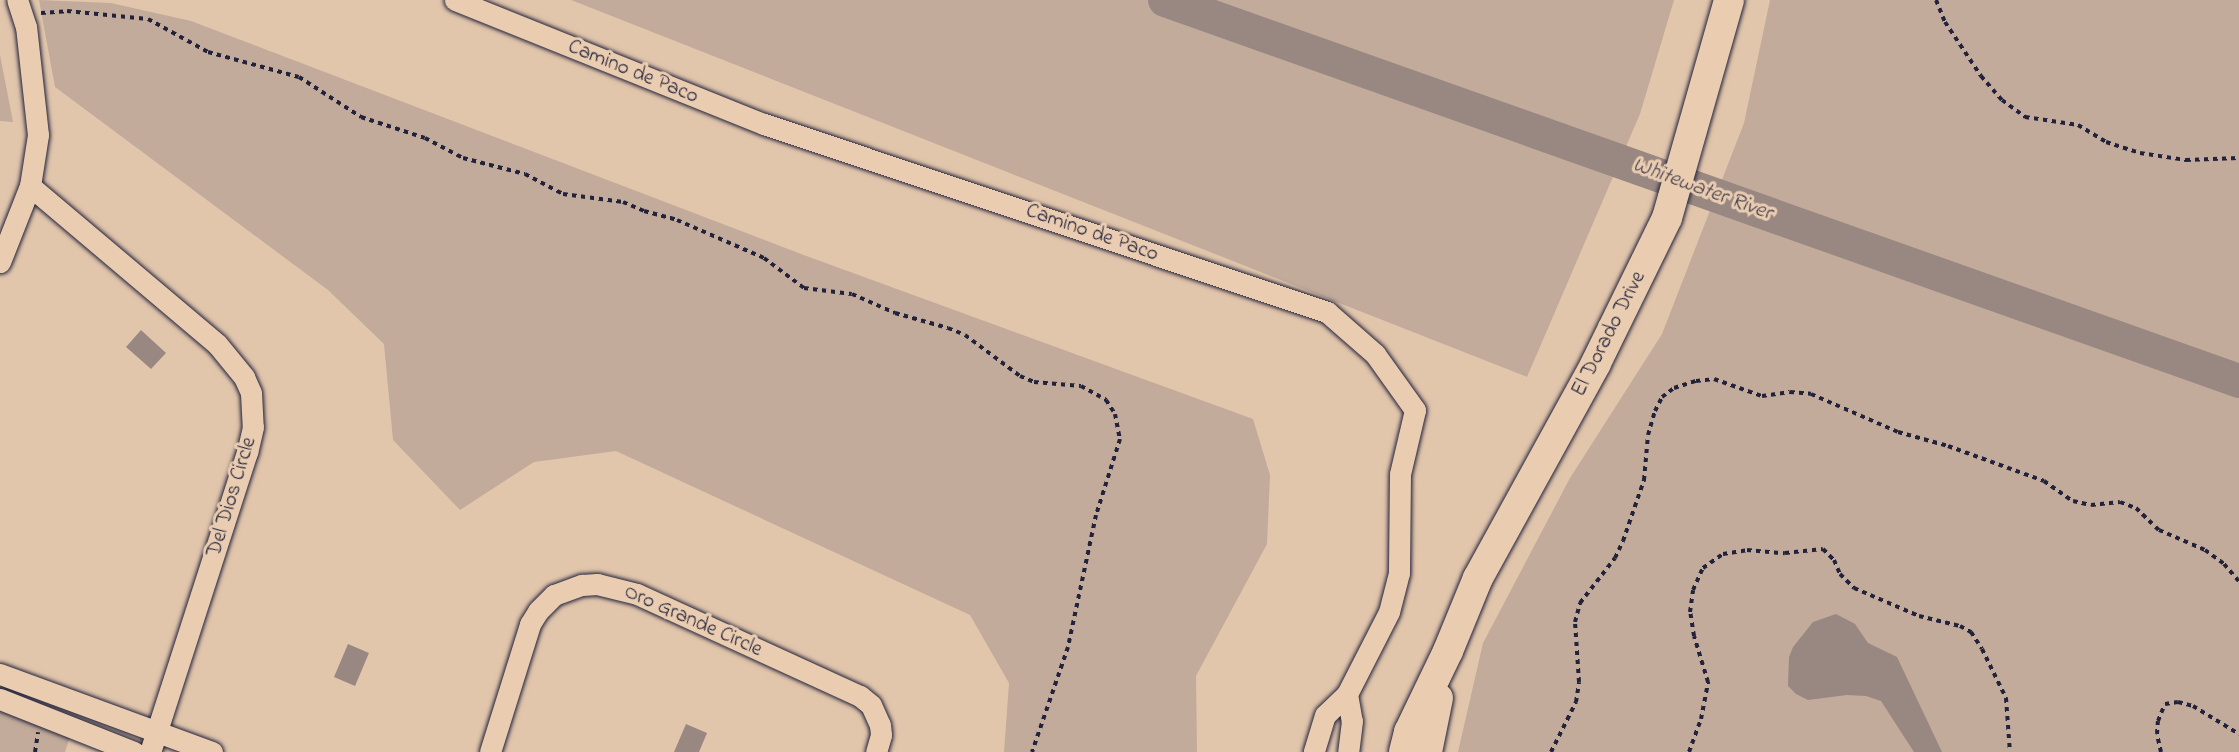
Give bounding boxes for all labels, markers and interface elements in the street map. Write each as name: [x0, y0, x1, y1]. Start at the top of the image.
street label: Camino de Paco: [564, 34, 702, 110]
water label: Whitewater River: [1629, 153, 1775, 227]
street label: Camino de Paco: [1022, 199, 1162, 267]
street label: El Dorado Drive: [1567, 267, 1651, 401]
street label: Del Dios Circle: [202, 434, 262, 560]
street label: Oro Grande Circle: [620, 579, 766, 663]

